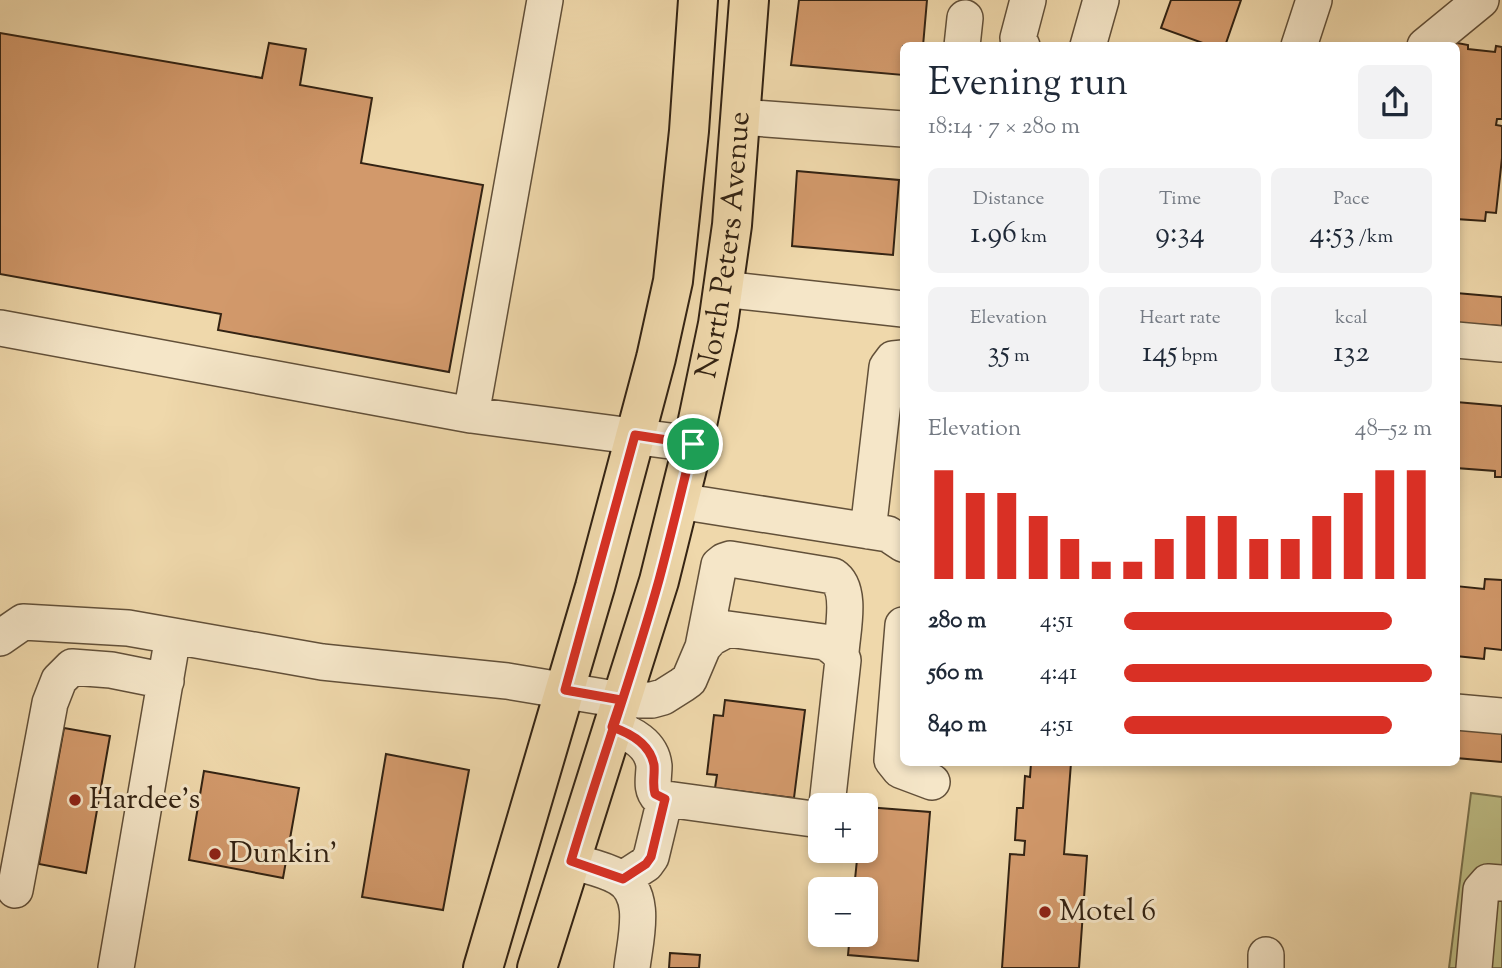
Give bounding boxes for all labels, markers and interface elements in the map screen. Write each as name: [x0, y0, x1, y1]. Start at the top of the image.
text: Evening run: [928, 58, 1128, 112]
button: share: [1358, 65, 1432, 139]
street label: North Peters Avenue: [686, 110, 762, 382]
text: 18:14 · 7 × 280 m: [928, 111, 1080, 144]
text: Distance: [973, 186, 1044, 213]
text: Time: [1159, 186, 1201, 213]
text: Pace: [1333, 186, 1370, 213]
text: 1.96: [970, 213, 1017, 256]
text: 9:34: [1155, 213, 1205, 256]
text: 4:53: [1309, 213, 1355, 256]
text: km: [1017, 224, 1047, 251]
text: /km: [1355, 224, 1393, 251]
text: Elevation: [970, 305, 1047, 332]
text: Heart rate: [1139, 305, 1221, 332]
text: kcal: [1335, 305, 1368, 332]
text: 35: [988, 332, 1010, 375]
text: 145: [1142, 332, 1178, 375]
text: 132: [1333, 332, 1370, 375]
text: m: [1010, 343, 1030, 370]
text: bpm: [1178, 343, 1218, 370]
text: Elevation: [928, 413, 1021, 446]
text: 48–52 m: [1355, 413, 1432, 446]
pin: [663, 414, 723, 474]
icon: arrive: [674, 425, 712, 463]
text: 280 m: [928, 605, 986, 638]
text: 4:51: [1040, 605, 1073, 638]
text: 560 m: [928, 657, 983, 690]
text: 4:41: [1040, 657, 1077, 690]
text: 840 m: [928, 709, 987, 742]
text: 4:51: [1040, 709, 1073, 742]
place label: Hardee's: [89, 779, 200, 822]
marker: Hardee's: [67, 792, 83, 808]
map controls: [808, 793, 878, 947]
button: +: [808, 793, 878, 863]
place label: Dunkin': [229, 833, 337, 876]
marker: Dunkin': [207, 846, 223, 862]
button: −: [808, 877, 878, 947]
place label: Motel 6: [1059, 891, 1156, 934]
marker: Motel 6: [1037, 904, 1053, 920]

